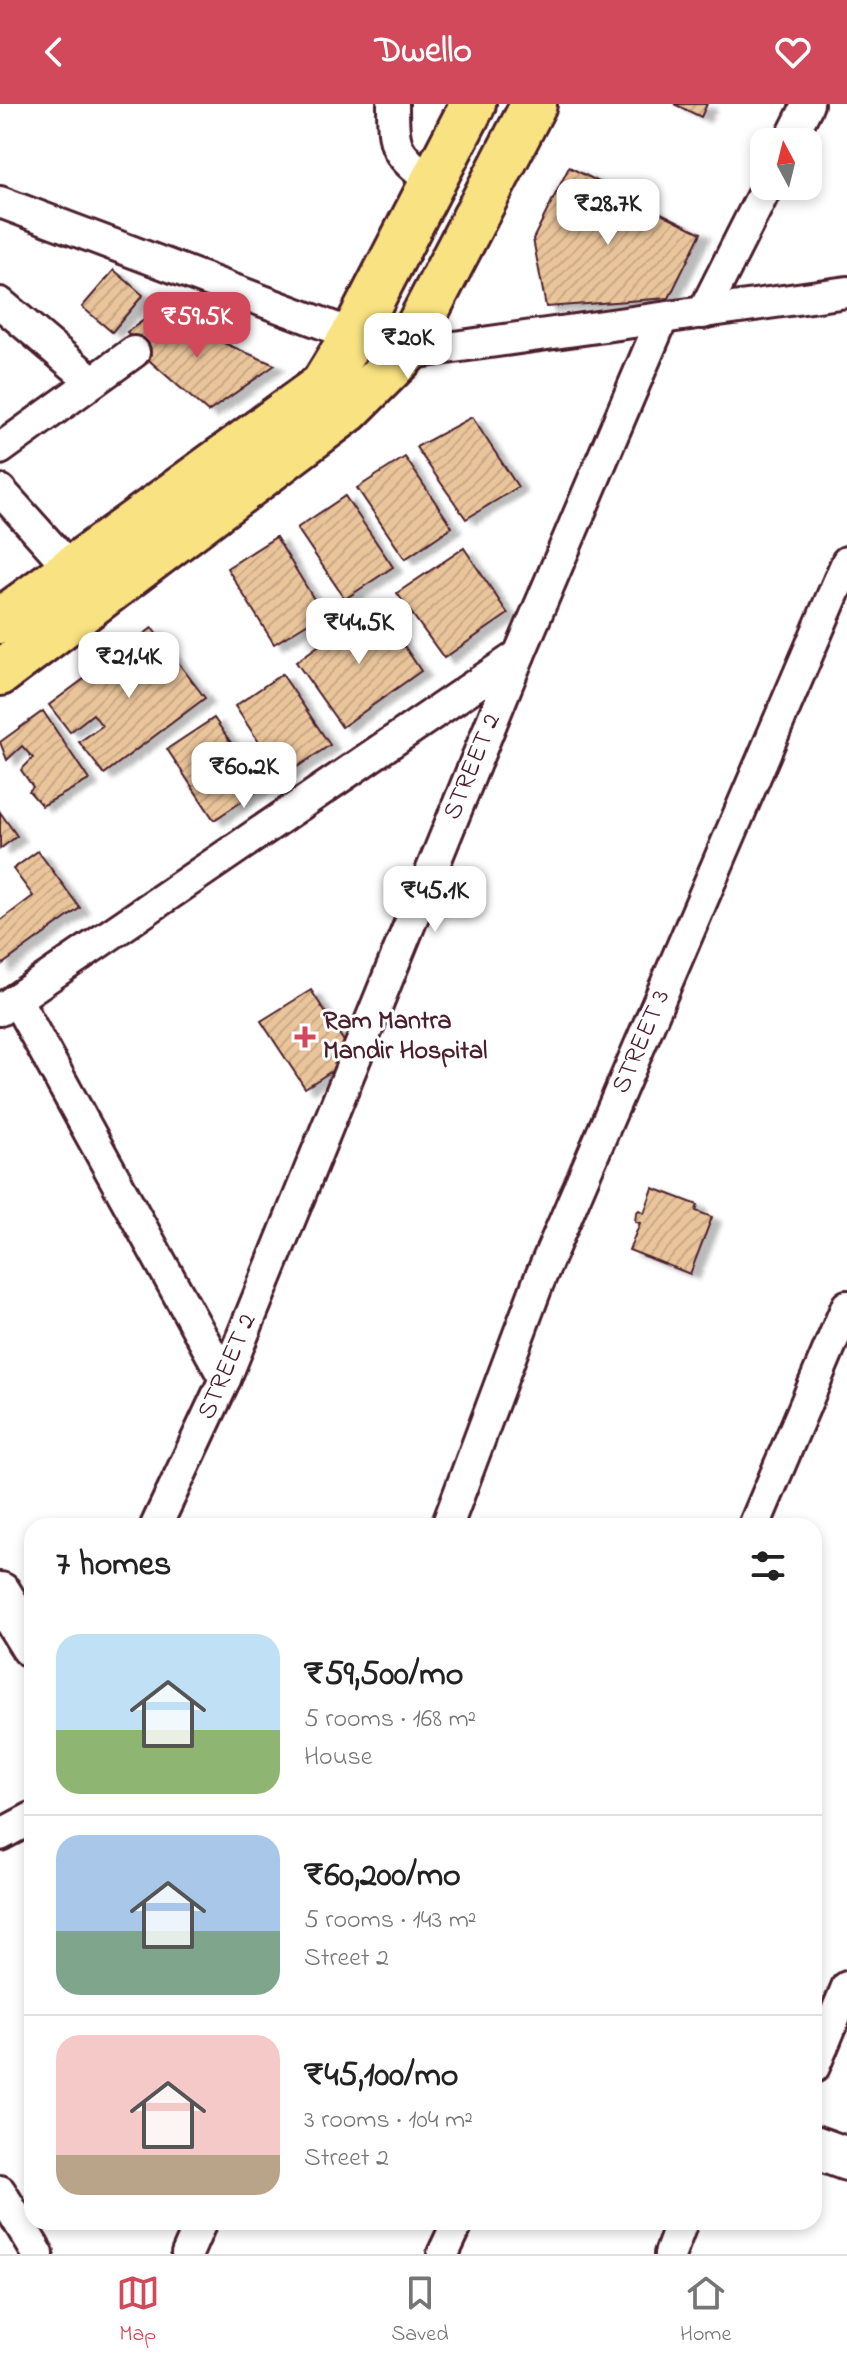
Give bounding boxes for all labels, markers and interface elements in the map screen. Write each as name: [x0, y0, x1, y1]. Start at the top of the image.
text: Dwello: [375, 26, 472, 79]
icon: back: [32, 30, 76, 74]
icon: heart: [771, 30, 815, 74]
north arrow: [750, 128, 822, 200]
map controls: [750, 128, 822, 200]
pin: ₹28.7K: [543, 179, 673, 247]
text: ₹28.7K: [575, 186, 641, 224]
pin: ₹59.5K: [132, 292, 262, 360]
text: ₹59.5K: [161, 299, 233, 337]
pin: ₹20K: [361, 313, 455, 381]
text: ₹20K: [382, 320, 434, 358]
pin: ₹44.5K: [294, 598, 424, 666]
text: ₹44.5K: [324, 605, 394, 643]
pin: ₹21.4K: [64, 632, 194, 700]
text: ₹21.4K: [96, 639, 162, 677]
street label: STREET 2: [434, 708, 512, 826]
pin: ₹60.2K: [179, 742, 309, 810]
text: ₹60.2K: [209, 749, 279, 787]
pin: ₹45.1K: [370, 866, 500, 934]
text: ₹45.1K: [401, 873, 469, 911]
street label: STREET 3: [603, 984, 681, 1100]
place label: Ram Mantra Mandir Hospital: [323, 1003, 487, 1071]
marker: Ram Mantra Mandir Hospital: [294, 1026, 316, 1048]
street label: STREET 2: [189, 1308, 267, 1426]
text: 7 homes: [56, 1541, 171, 1591]
icon: filters: [746, 1544, 790, 1588]
text: ₹59,500/mo: [304, 1651, 463, 1701]
icon: home: [120, 1666, 216, 1762]
text: 5 rooms · 168 m²: [304, 1701, 476, 1739]
text: House: [304, 1739, 372, 1777]
text: ₹60,200/mo: [304, 1852, 461, 1902]
icon: home: [120, 1867, 216, 1963]
text: 5 rooms · 143 m²: [304, 1902, 477, 1940]
text: Street 2: [304, 1940, 389, 1978]
text: ₹45,100/mo: [304, 2052, 459, 2102]
icon: home: [120, 2067, 216, 2163]
text: 3 rooms · 104 m²: [304, 2102, 473, 2140]
text: Street 2: [304, 2140, 389, 2178]
tab: Map: [116, 2271, 160, 2351]
tab: Saved: [391, 2271, 449, 2351]
tab: Home: [680, 2271, 731, 2351]

